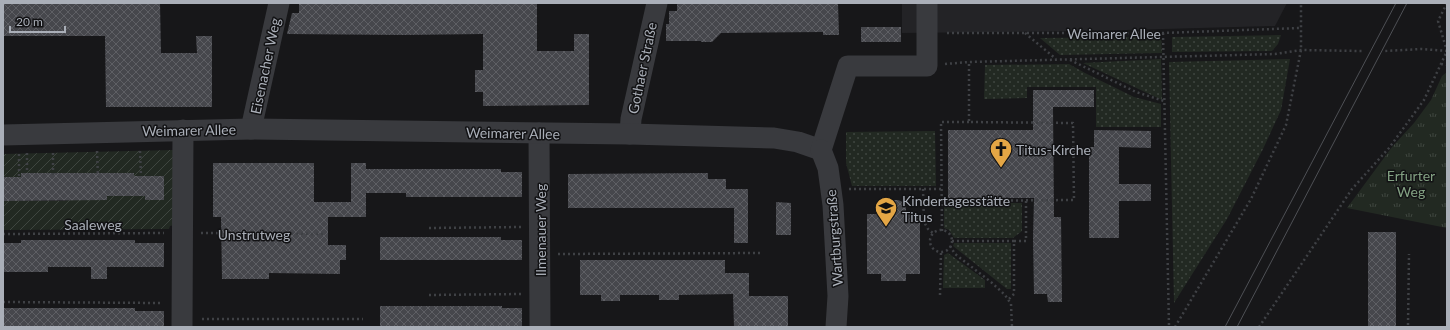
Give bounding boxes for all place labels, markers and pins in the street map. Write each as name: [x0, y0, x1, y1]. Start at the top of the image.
church icon: Titus-Kirche: [988, 136, 1014, 169]
place label: Titus-Kirche: [1016, 141, 1091, 158]
place label: Kindertagesstätte Titus: [902, 192, 1010, 225]
school or university icon: Kindertagesstätte Titus: [873, 195, 899, 228]

